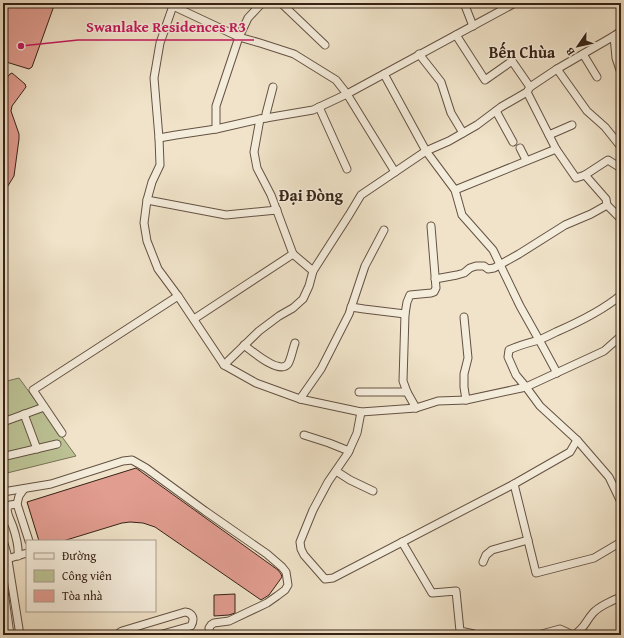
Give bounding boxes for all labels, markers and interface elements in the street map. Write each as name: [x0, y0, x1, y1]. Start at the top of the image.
callout: Swanlake Residences R3: [78, 13, 254, 40]
text: Swanlake Residences R3: [86, 16, 246, 37]
north arrow: [558, 26, 598, 66]
district label: Bến Chùa: [489, 40, 556, 64]
text: B: [561, 44, 578, 59]
district label: Đại Đòng: [279, 183, 344, 207]
legend: [26, 540, 156, 612]
text: Đường: [62, 547, 96, 564]
text: Công viên: [62, 567, 112, 584]
text: Tòa nhà: [62, 587, 103, 604]

